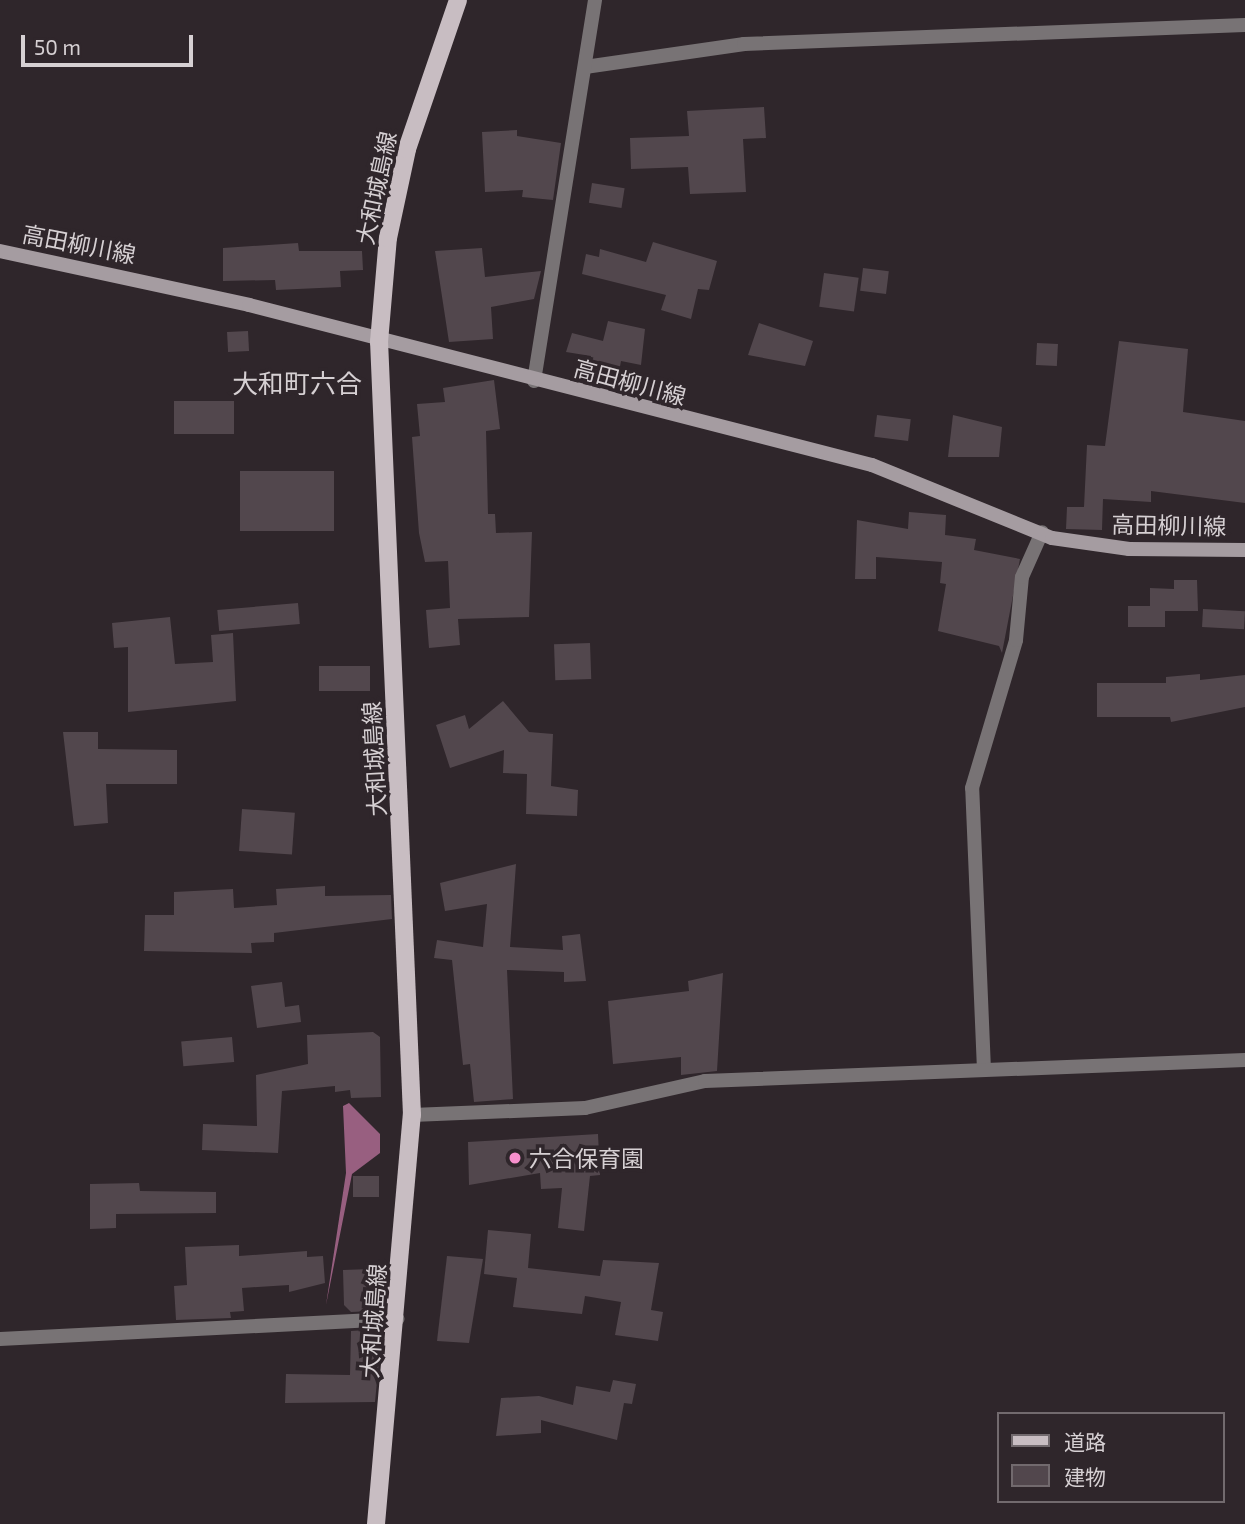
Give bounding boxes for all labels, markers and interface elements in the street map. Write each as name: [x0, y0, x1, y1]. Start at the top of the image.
scale bar: [24, 21, 196, 65]
text: 50 m: [34, 34, 81, 59]
street label: 大和城島線: [351, 129, 401, 247]
street label: 高田柳川線: [20, 219, 138, 269]
street label: 高田柳川線: [571, 354, 689, 410]
district label: 大和町六合: [232, 367, 362, 399]
street label: 高田柳川線: [1111, 510, 1227, 540]
street label: 大和城島線: [357, 701, 391, 817]
place label: 六合保育園: [529, 1144, 644, 1172]
marker: 六合保育園: [507, 1150, 523, 1166]
street label: 大和城島線: [355, 1263, 391, 1379]
legend: [996, 1412, 1224, 1503]
text: 道路: [1064, 1429, 1106, 1454]
text: 建物: [1064, 1464, 1106, 1489]

